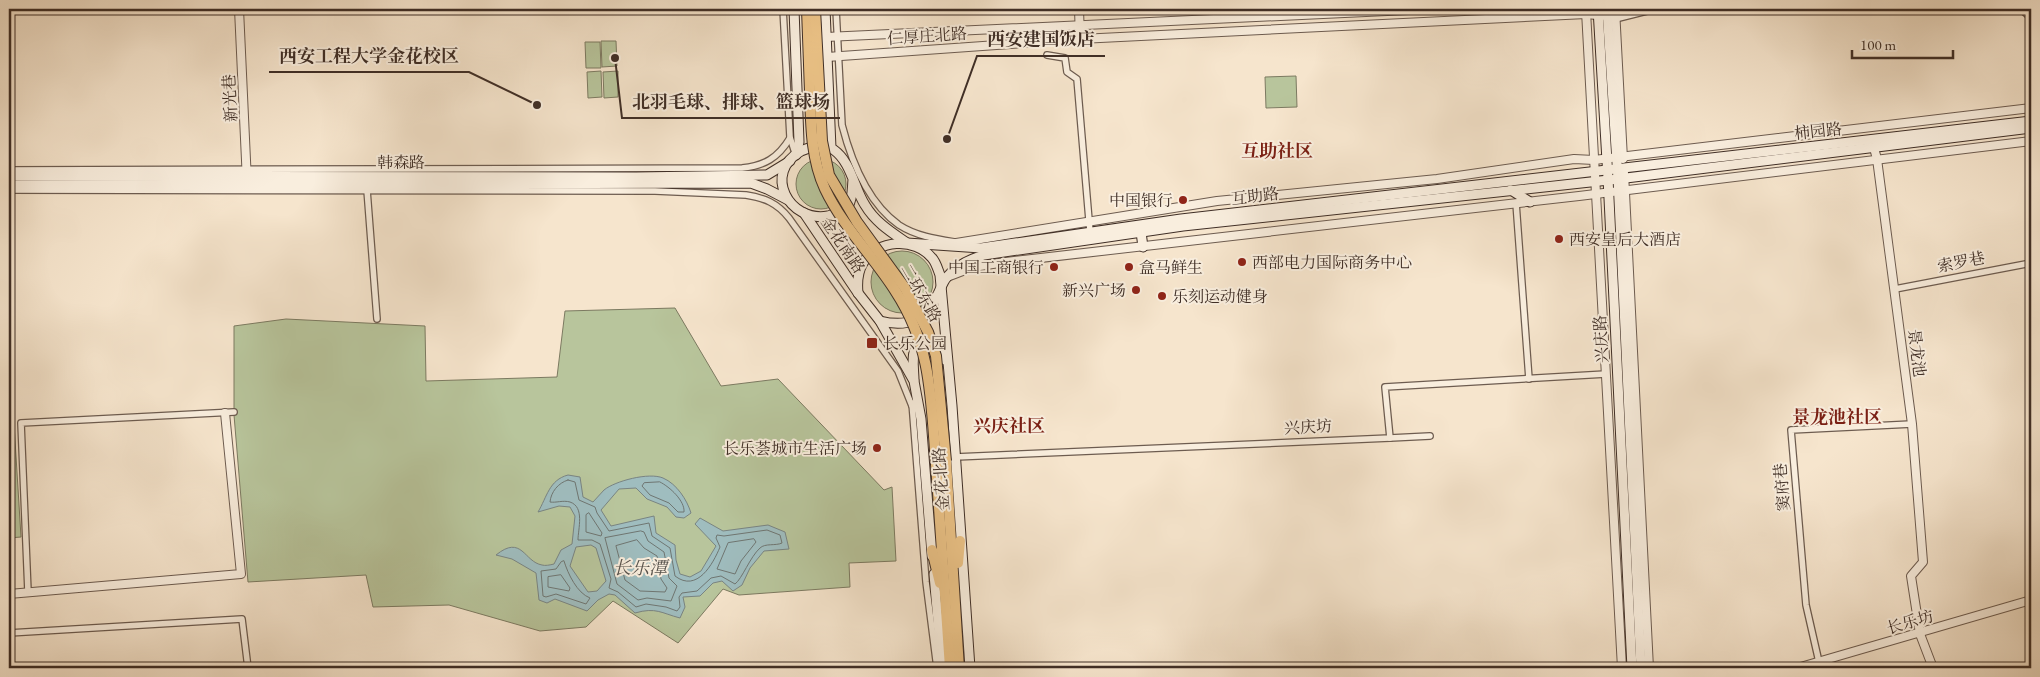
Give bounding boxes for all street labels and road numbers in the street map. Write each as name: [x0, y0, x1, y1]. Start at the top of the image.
street label: 仁厚庄北路: [886, 23, 968, 49]
street label: 新光巷: [218, 73, 242, 123]
street label: 柿园路: [1793, 118, 1843, 144]
street label: 韩森路: [377, 152, 425, 173]
street label: 互助路: [1230, 183, 1280, 209]
street label: 金花南路: [816, 213, 870, 277]
street label: 索罗巷: [1935, 247, 1987, 277]
street label: 二环东路: [896, 260, 946, 326]
street label: 兴庆路: [1589, 314, 1613, 364]
street label: 景龙池: [1904, 328, 1930, 378]
street label: 兴庆坊: [1283, 415, 1333, 439]
street label: 金花北路: [928, 446, 954, 512]
street label: 窦府巷: [1769, 462, 1795, 512]
street label: 长乐坊: [1884, 605, 1936, 639]

